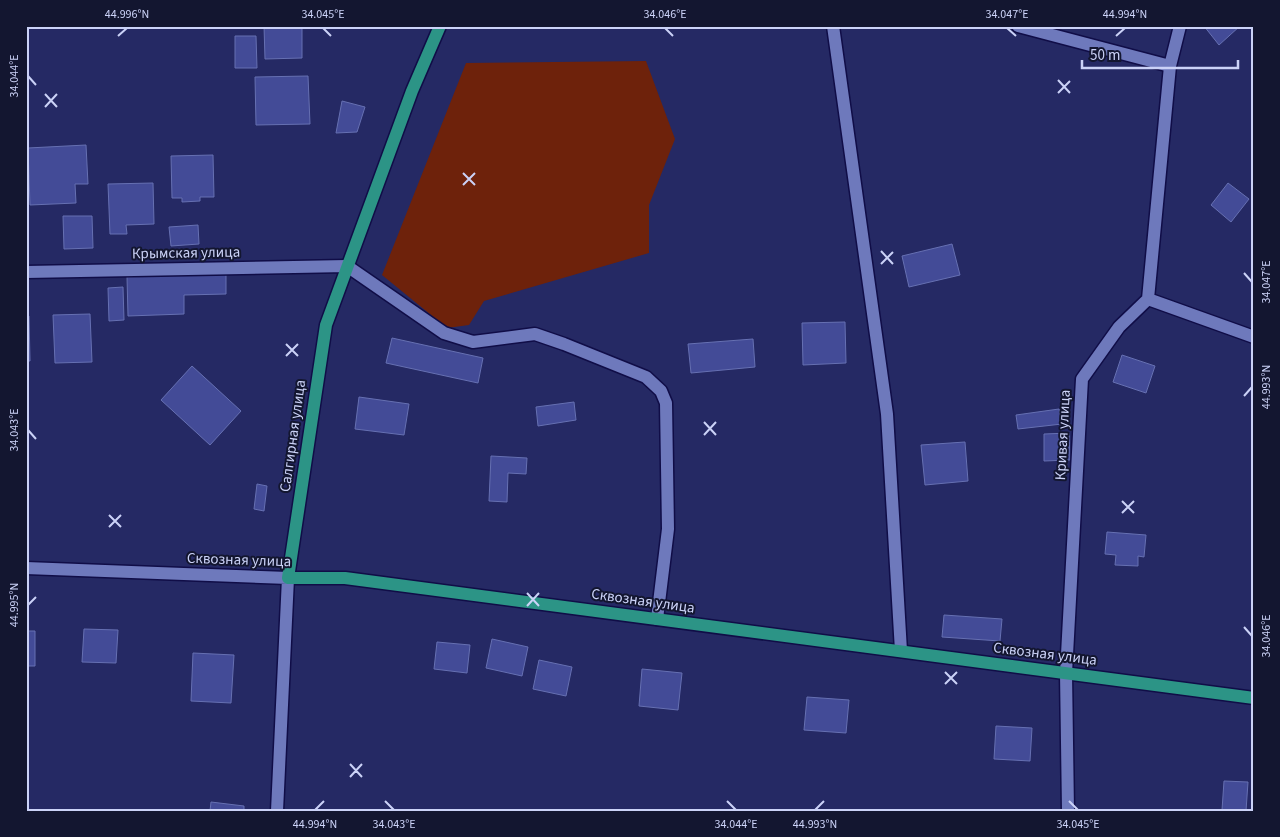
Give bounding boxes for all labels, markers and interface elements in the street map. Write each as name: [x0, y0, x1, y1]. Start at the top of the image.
text: 44.996°N: [105, 6, 149, 23]
text: 34.045°E: [301, 6, 345, 23]
text: 34.046°E: [643, 6, 687, 23]
text: 34.047°E: [985, 6, 1029, 23]
text: 44.994°N: [1103, 6, 1147, 23]
scale bar: [1082, 38, 1239, 70]
text: 50 m: [1090, 45, 1120, 66]
text: 34.044°E: [6, 54, 23, 98]
street label: Крымская улица: [132, 242, 240, 264]
text: 34.047°E: [1258, 260, 1275, 304]
text: 44.993°N: [1258, 365, 1275, 409]
street label: Салгирная улица: [275, 379, 311, 493]
street label: Кривая улица: [1050, 389, 1076, 481]
text: 34.043°E: [6, 408, 23, 452]
street label: Сквозная улица: [186, 548, 292, 572]
text: 44.995°N: [6, 583, 23, 627]
street label: Сквозная улица: [590, 583, 696, 619]
text: 34.046°E: [1258, 614, 1275, 658]
street label: Сквозная улица: [992, 637, 1098, 671]
text: 44.994°N: [293, 816, 337, 833]
text: 34.043°E: [372, 816, 416, 833]
text: 34.044°E: [714, 816, 758, 833]
text: 44.993°N: [793, 816, 837, 833]
text: 34.045°E: [1056, 816, 1100, 833]

